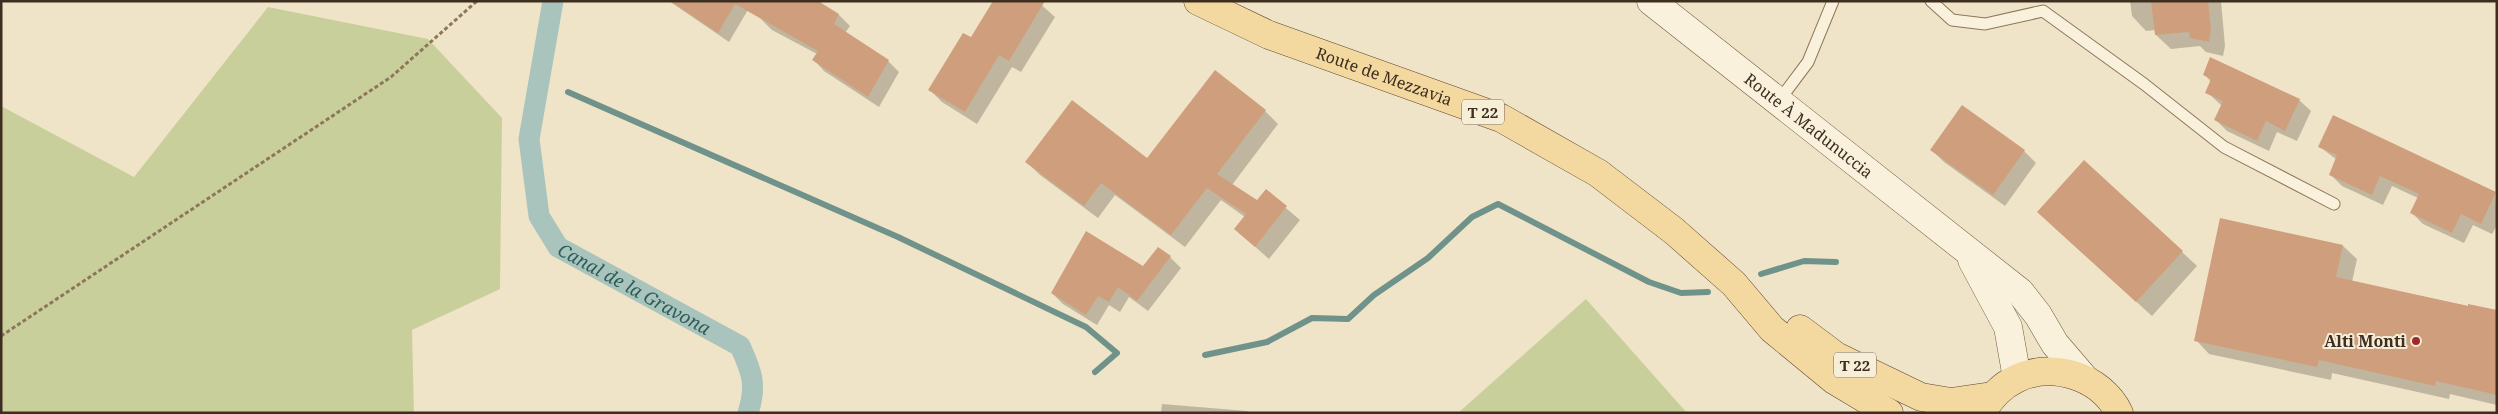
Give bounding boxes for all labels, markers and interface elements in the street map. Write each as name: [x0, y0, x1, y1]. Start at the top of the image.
street label: Route de Mezzavia: [1313, 42, 1455, 111]
street label: Route À Madunuccia: [1740, 68, 1878, 183]
road number: T 22: [1462, 100, 1504, 124]
water label: Canal de la Gravona: [554, 237, 715, 340]
place label: Alti Monti: [2324, 330, 2406, 352]
marker: Alti Monti: [2410, 335, 2422, 347]
road number: T 22: [1834, 352, 1876, 378]

